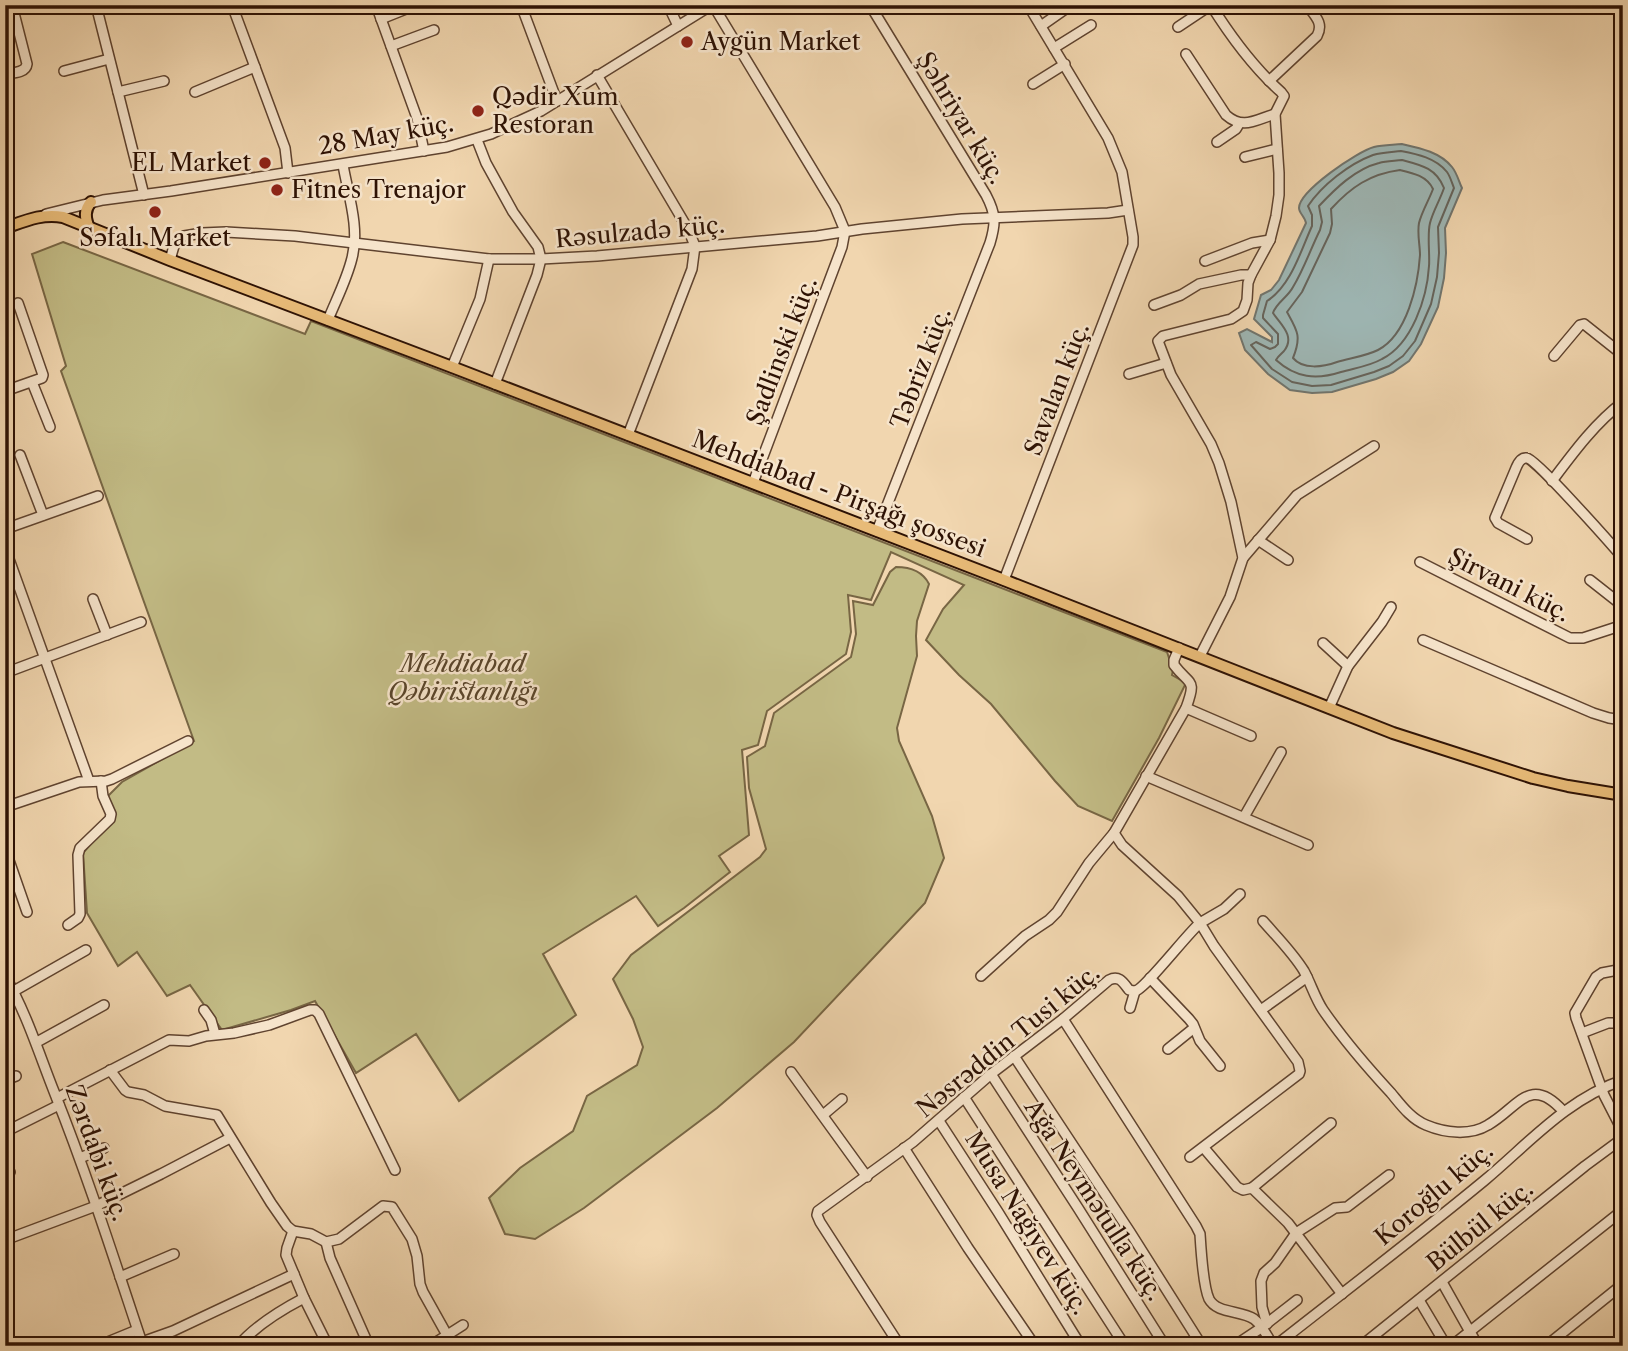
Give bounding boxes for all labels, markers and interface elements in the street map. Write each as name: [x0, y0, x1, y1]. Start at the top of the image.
place label: Aygün Market: [700, 27, 861, 56]
marker: Aygün Market: [679, 34, 695, 50]
street label: Şəhriyar küç.: [911, 46, 1012, 189]
place label: Qədir Xum Restoran: [492, 82, 619, 139]
marker: Qədir Xum Restoran: [470, 103, 486, 119]
street label: 28 May küç.: [316, 108, 456, 161]
place label: EL Market: [131, 148, 252, 177]
marker: EL Market: [257, 155, 273, 171]
place label: Fitnes Trenajor: [291, 175, 466, 204]
marker: Fitnes Trenajor: [269, 182, 285, 198]
marker: Səfalı Market: [147, 204, 163, 220]
street label: Rəsulzadə küç.: [554, 210, 726, 253]
place label: Səfalı Market: [79, 223, 231, 252]
street label: Şadlinski küç.: [740, 273, 823, 429]
street label: Təbriz küç.: [884, 303, 957, 432]
street label: Savalan küç.: [1018, 318, 1095, 459]
street label: Mehdiabad - Pirşağı şossesi: [688, 424, 990, 563]
street label: Şirvani küç.: [1443, 541, 1575, 628]
park label: Mehdiabad Qəbiristanlığı: [388, 649, 538, 706]
street label: Nəsrəddin Tusi küç.: [910, 958, 1105, 1123]
street label: Zərdabi küç.: [60, 1081, 135, 1225]
street label: Ağa Neymətulla küç.: [1018, 1093, 1170, 1306]
street label: Musa Nağıyev küç.: [959, 1126, 1096, 1320]
street label: Koroğlu küç.: [1369, 1136, 1499, 1251]
street label: Bülbül küç.: [1421, 1174, 1539, 1277]

